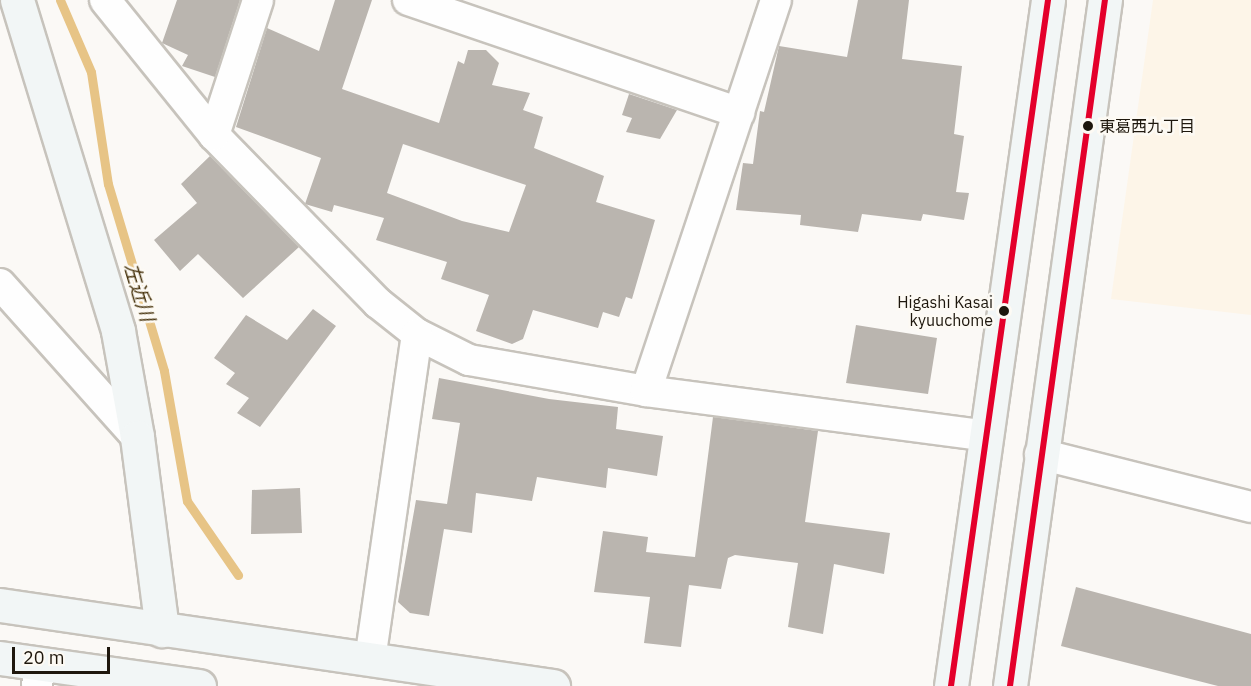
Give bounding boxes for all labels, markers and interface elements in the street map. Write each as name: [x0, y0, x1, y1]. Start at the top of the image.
place label: 東葛西九丁目: [1099, 116, 1195, 136]
marker: 東葛西九丁目: [1082, 120, 1094, 132]
water label: 左近川: [120, 260, 160, 324]
place label: Higashi Kasai kyuuchome: [897, 292, 993, 330]
marker: Higashi Kasai kyuuchome: [998, 305, 1010, 317]
scale bar: [15, 635, 112, 673]
text: 20 m: [23, 646, 65, 669]

